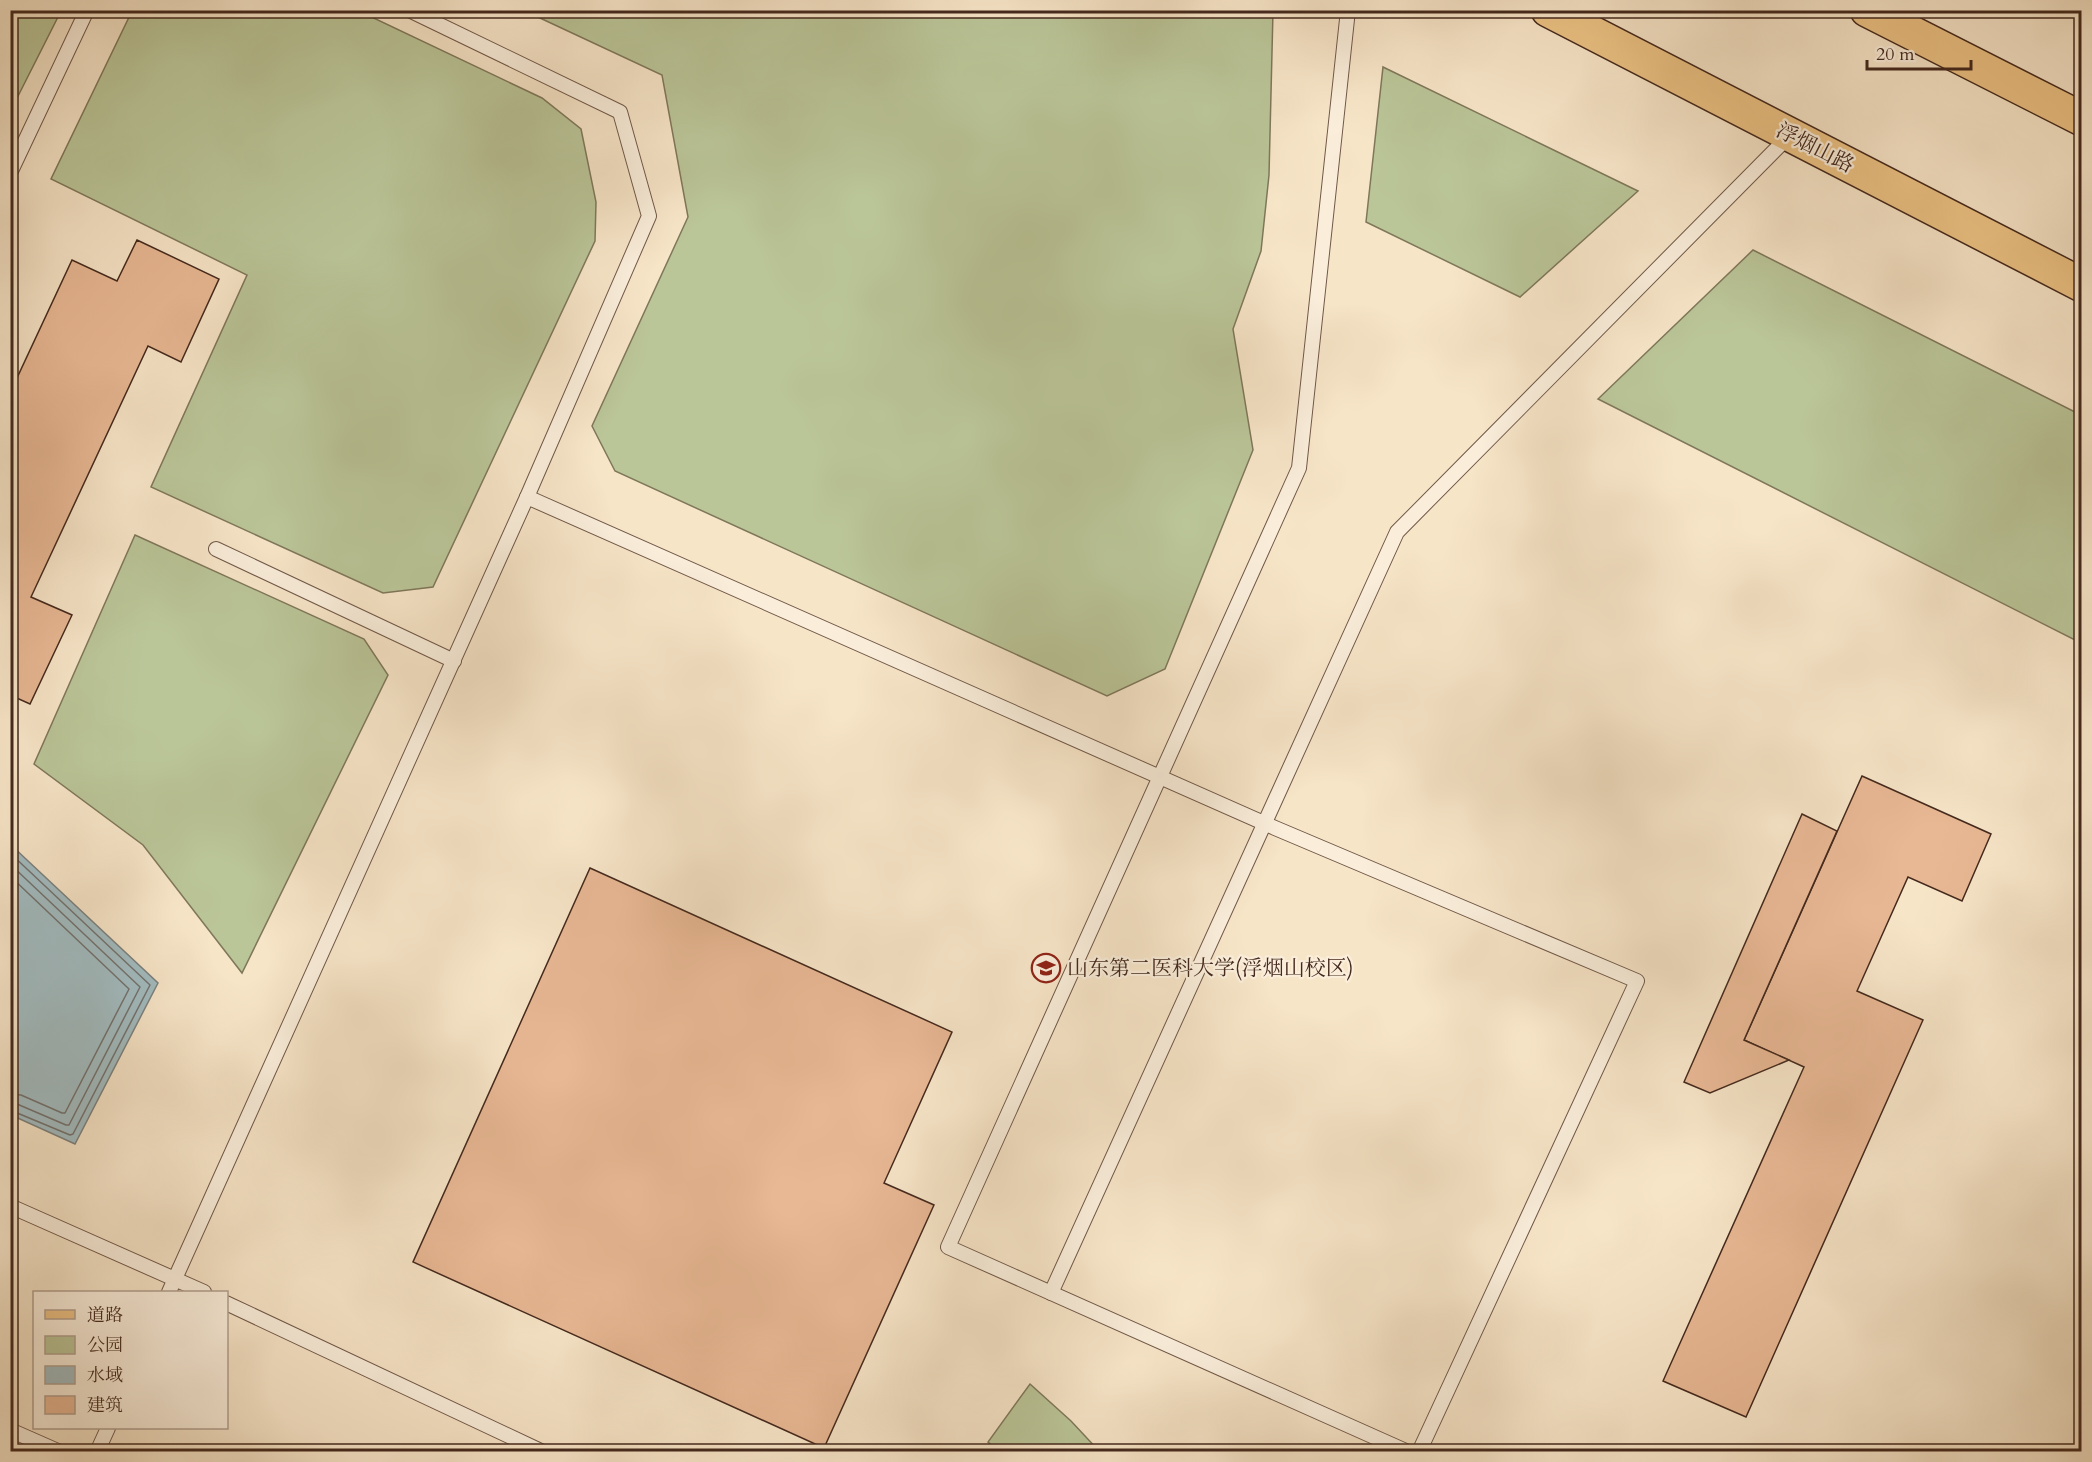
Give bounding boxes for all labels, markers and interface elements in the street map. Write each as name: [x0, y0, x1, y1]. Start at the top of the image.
scale bar: [1867, 33, 1970, 71]
text: 20 m: [1876, 42, 1915, 67]
street label: 浮烟山路: [1771, 116, 1859, 180]
school or university icon: 山东第二医科大学(浮烟山校区): [1030, 952, 1062, 984]
place label: 山东第二医科大学(浮烟山校区): [1067, 954, 1353, 983]
legend: [33, 1291, 228, 1429]
text: 道路: [87, 1303, 123, 1328]
text: 公园: [87, 1333, 123, 1358]
text: 水域: [87, 1363, 123, 1388]
text: 建筑: [87, 1393, 123, 1418]

